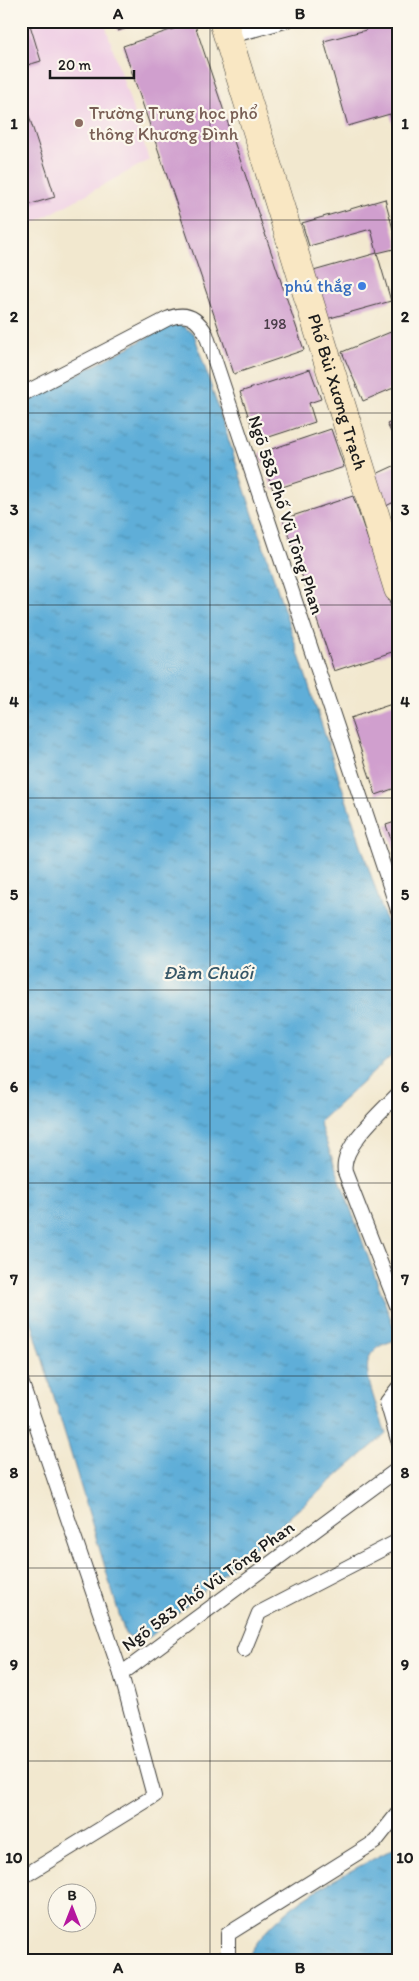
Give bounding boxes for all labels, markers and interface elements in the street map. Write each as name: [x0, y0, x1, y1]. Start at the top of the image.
text: A: [112, 4, 124, 23]
text: B: [295, 4, 306, 23]
scale bar: [50, 48, 134, 80]
text: 20 m: [58, 56, 92, 74]
place label: Trường Trung học phổ thông Khương Đình: [89, 102, 258, 145]
text: 1: [10, 114, 18, 133]
text: 1: [401, 114, 409, 133]
marker: Trường Trung học phổ thông Khương Đình: [73, 117, 85, 129]
place label: phú thắg: [284, 275, 353, 297]
marker: phú thắg: [356, 280, 368, 292]
text: 2: [10, 307, 19, 326]
text: 2: [401, 307, 410, 326]
street label: Phố Bùi Xương Trạch: [303, 311, 372, 472]
house number: 198: [263, 315, 287, 333]
street label: Ngõ 583 Phố Vũ Tông Phan: [243, 413, 329, 617]
text: 3: [10, 500, 19, 519]
text: 3: [401, 500, 410, 519]
text: 4: [9, 692, 19, 711]
text: 4: [400, 692, 410, 711]
text: 5: [10, 885, 19, 904]
text: 5: [401, 885, 410, 904]
water label: Đầm Chuối: [163, 961, 255, 984]
text: 6: [10, 1077, 19, 1096]
text: 6: [401, 1077, 410, 1096]
text: 7: [9, 1270, 18, 1289]
text: 7: [400, 1270, 409, 1289]
text: 8: [10, 1463, 19, 1482]
text: 8: [401, 1463, 410, 1482]
street label: Ngõ 583 Phố Vũ Tông Phan: [117, 1516, 299, 1656]
text: 9: [10, 1655, 18, 1674]
text: 9: [401, 1655, 409, 1674]
text: 10: [5, 1848, 23, 1867]
text: 10: [396, 1848, 414, 1867]
north arrow: [48, 1884, 98, 1934]
text: B: [67, 1887, 77, 1904]
text: A: [112, 1958, 124, 1977]
text: B: [295, 1958, 306, 1977]

